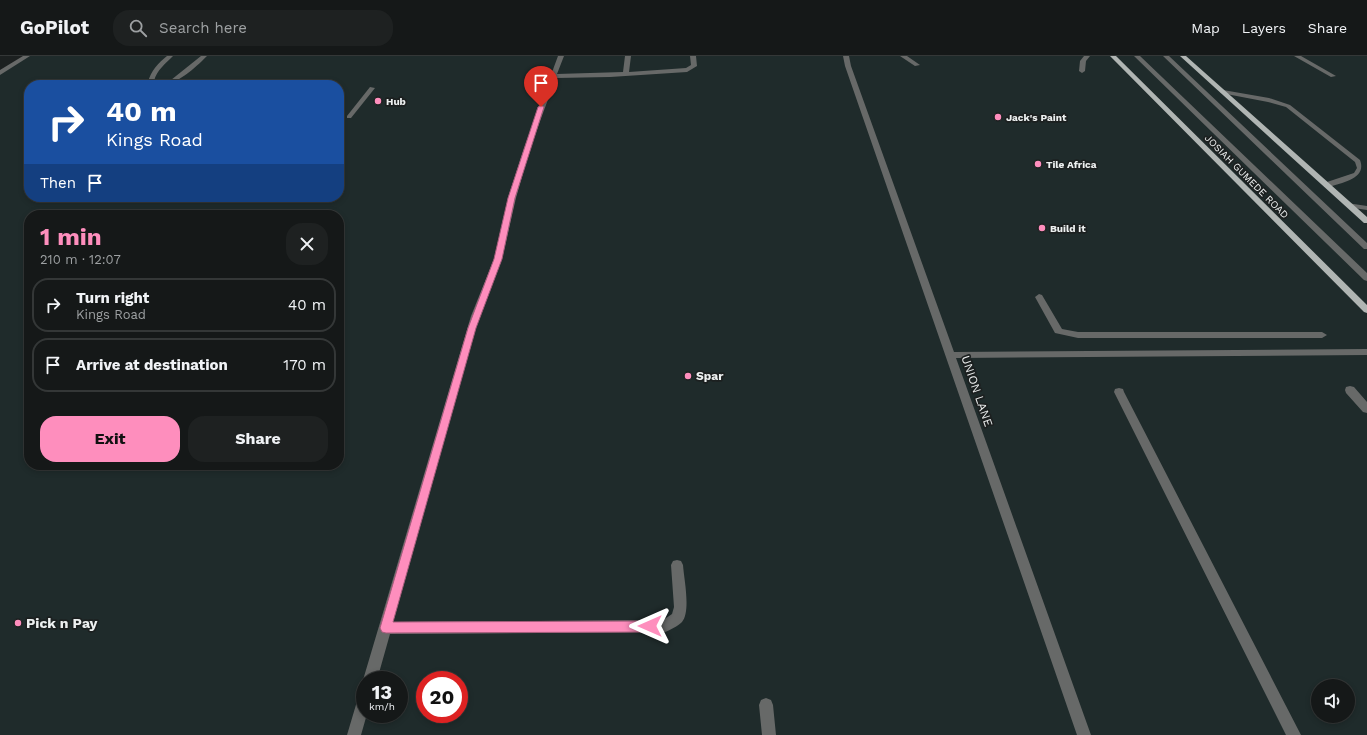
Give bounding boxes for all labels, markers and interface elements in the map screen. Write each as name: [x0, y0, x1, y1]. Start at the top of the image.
search box: [113, 10, 393, 46]
text: GoPilot: [20, 16, 89, 39]
icon: search: [127, 17, 149, 39]
text: Search here: [159, 19, 247, 37]
text: Map: [1191, 20, 1220, 36]
text: Layers: [1242, 20, 1286, 36]
text: Share: [1308, 20, 1347, 36]
pin: [524, 66, 558, 107]
icon: arrive: [530, 72, 552, 94]
text: 40 m: [106, 95, 176, 128]
icon: right: [40, 96, 92, 148]
marker: Hub: [373, 96, 383, 106]
place label: Hub: [386, 96, 406, 107]
marker: Jack's Paint: [993, 112, 1003, 122]
place label: Jack's Paint: [1006, 112, 1067, 123]
text: Kings Road: [106, 129, 203, 150]
street label: JOSIAH GUMEDE ROAD: [1203, 132, 1291, 220]
marker: Tile Africa: [1033, 159, 1043, 169]
place label: Tile Africa: [1046, 159, 1097, 170]
icon: arrive: [84, 172, 106, 194]
text: Then: [40, 174, 76, 192]
text: 1 min: [40, 223, 102, 251]
button: close: [286, 223, 328, 265]
marker: Build it: [1037, 223, 1047, 233]
place label: Build it: [1050, 223, 1086, 234]
text: 210 m · 12:07: [40, 252, 121, 267]
text: Turn right: [76, 289, 149, 307]
icon: right: [42, 294, 64, 316]
text: 40 m: [288, 296, 326, 314]
text: Kings Road: [76, 307, 146, 322]
icon: arrive: [42, 354, 64, 376]
street label: UNION LANE: [958, 354, 996, 429]
text: Arrive at destination: [76, 356, 228, 374]
text: 170 m: [283, 356, 326, 374]
place label: Spar: [696, 369, 724, 383]
marker: Spar: [683, 371, 693, 381]
button: Exit: [40, 416, 180, 462]
button: Share: [188, 416, 328, 462]
position arrow: [629, 605, 671, 647]
place label: Pick n Pay: [26, 615, 98, 631]
marker: Pick n Pay: [13, 618, 23, 628]
speed limit sign: 20: [416, 671, 468, 723]
map controls: [1311, 679, 1355, 723]
button: sound: [1311, 679, 1355, 723]
text: 13: [372, 680, 392, 704]
text: km/h: [369, 701, 395, 712]

